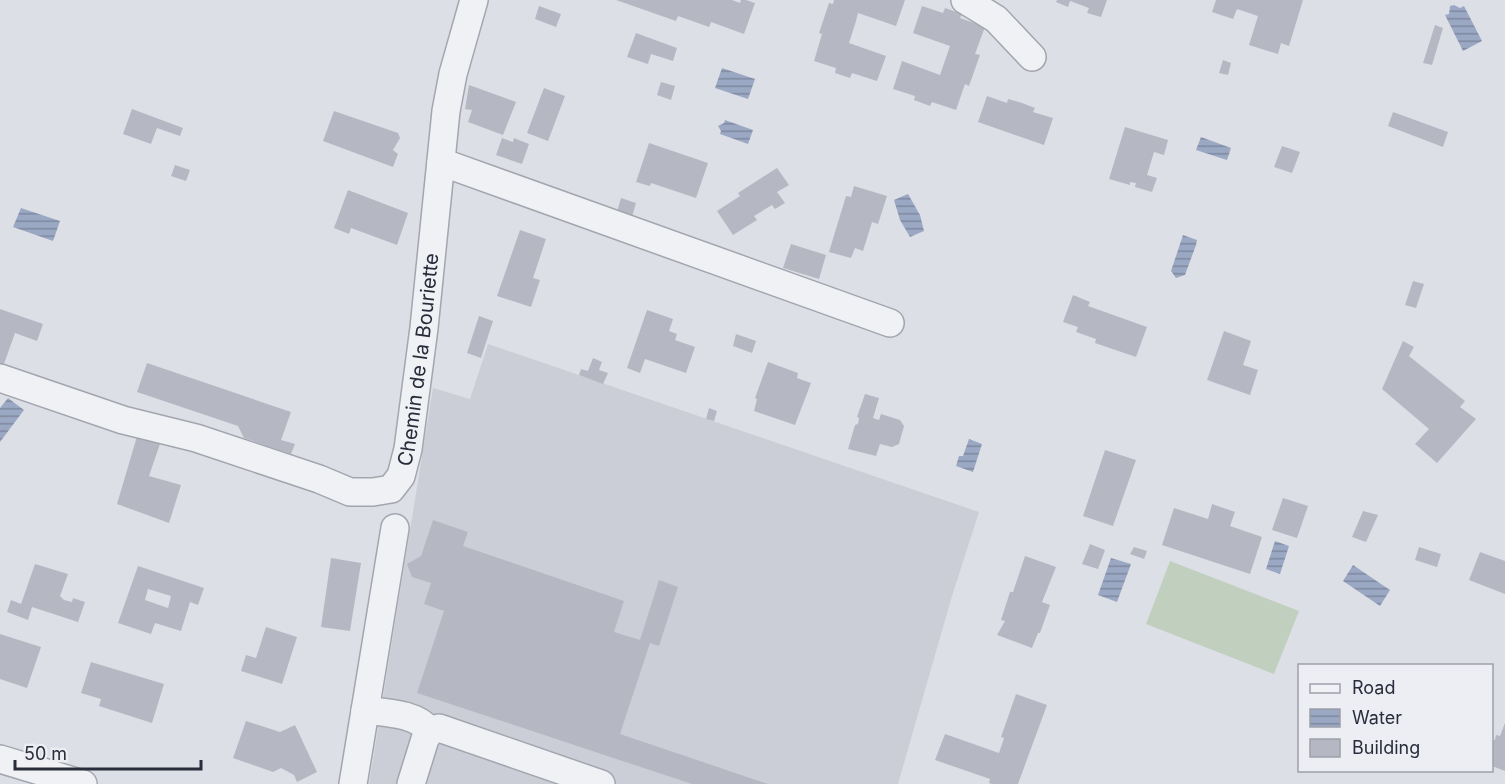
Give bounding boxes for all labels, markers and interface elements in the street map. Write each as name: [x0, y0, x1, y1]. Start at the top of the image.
street label: Chemin de la Bouriette: [392, 252, 444, 469]
legend: [1298, 664, 1493, 772]
text: Road: [1352, 677, 1395, 698]
text: Water: [1352, 707, 1402, 728]
scale bar: [15, 733, 201, 771]
text: Building: [1352, 737, 1420, 758]
text: 50 m: [24, 743, 67, 764]

